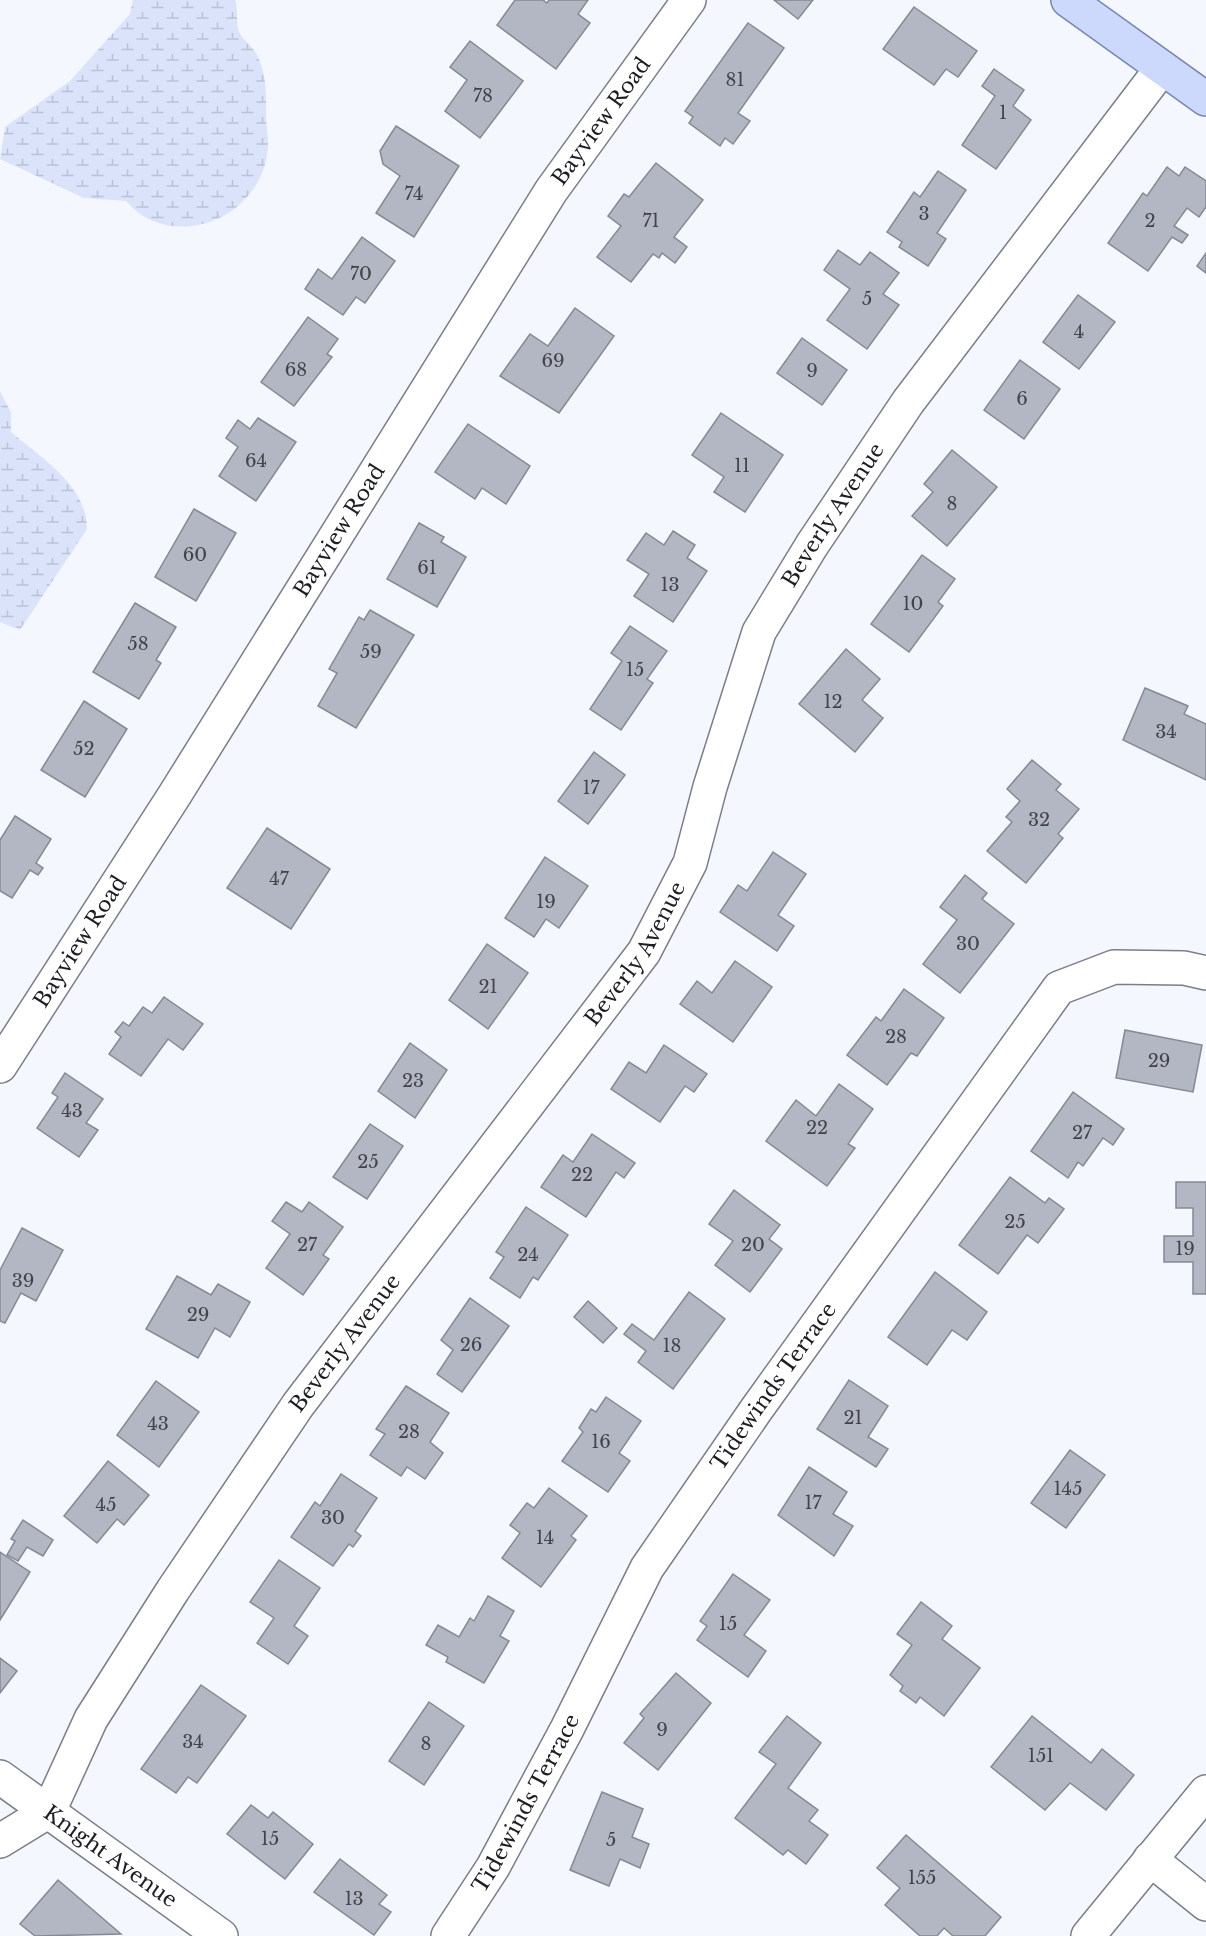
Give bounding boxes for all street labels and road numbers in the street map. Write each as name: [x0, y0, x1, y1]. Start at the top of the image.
street label: Bayview Road: [546, 52, 656, 190]
street label: Beverly Avenue: [776, 438, 890, 592]
street label: Bayview Road: [288, 459, 391, 602]
street label: Bayview Road: [28, 871, 132, 1012]
street label: Beverly Avenue: [579, 877, 691, 1031]
street label: Beverly Avenue: [284, 1269, 406, 1417]
street label: Tidewinds Terrace: [705, 1297, 842, 1475]
street label: Tidewinds Terrace: [467, 1710, 585, 1898]
street label: Knight Avenue: [39, 1800, 182, 1913]

